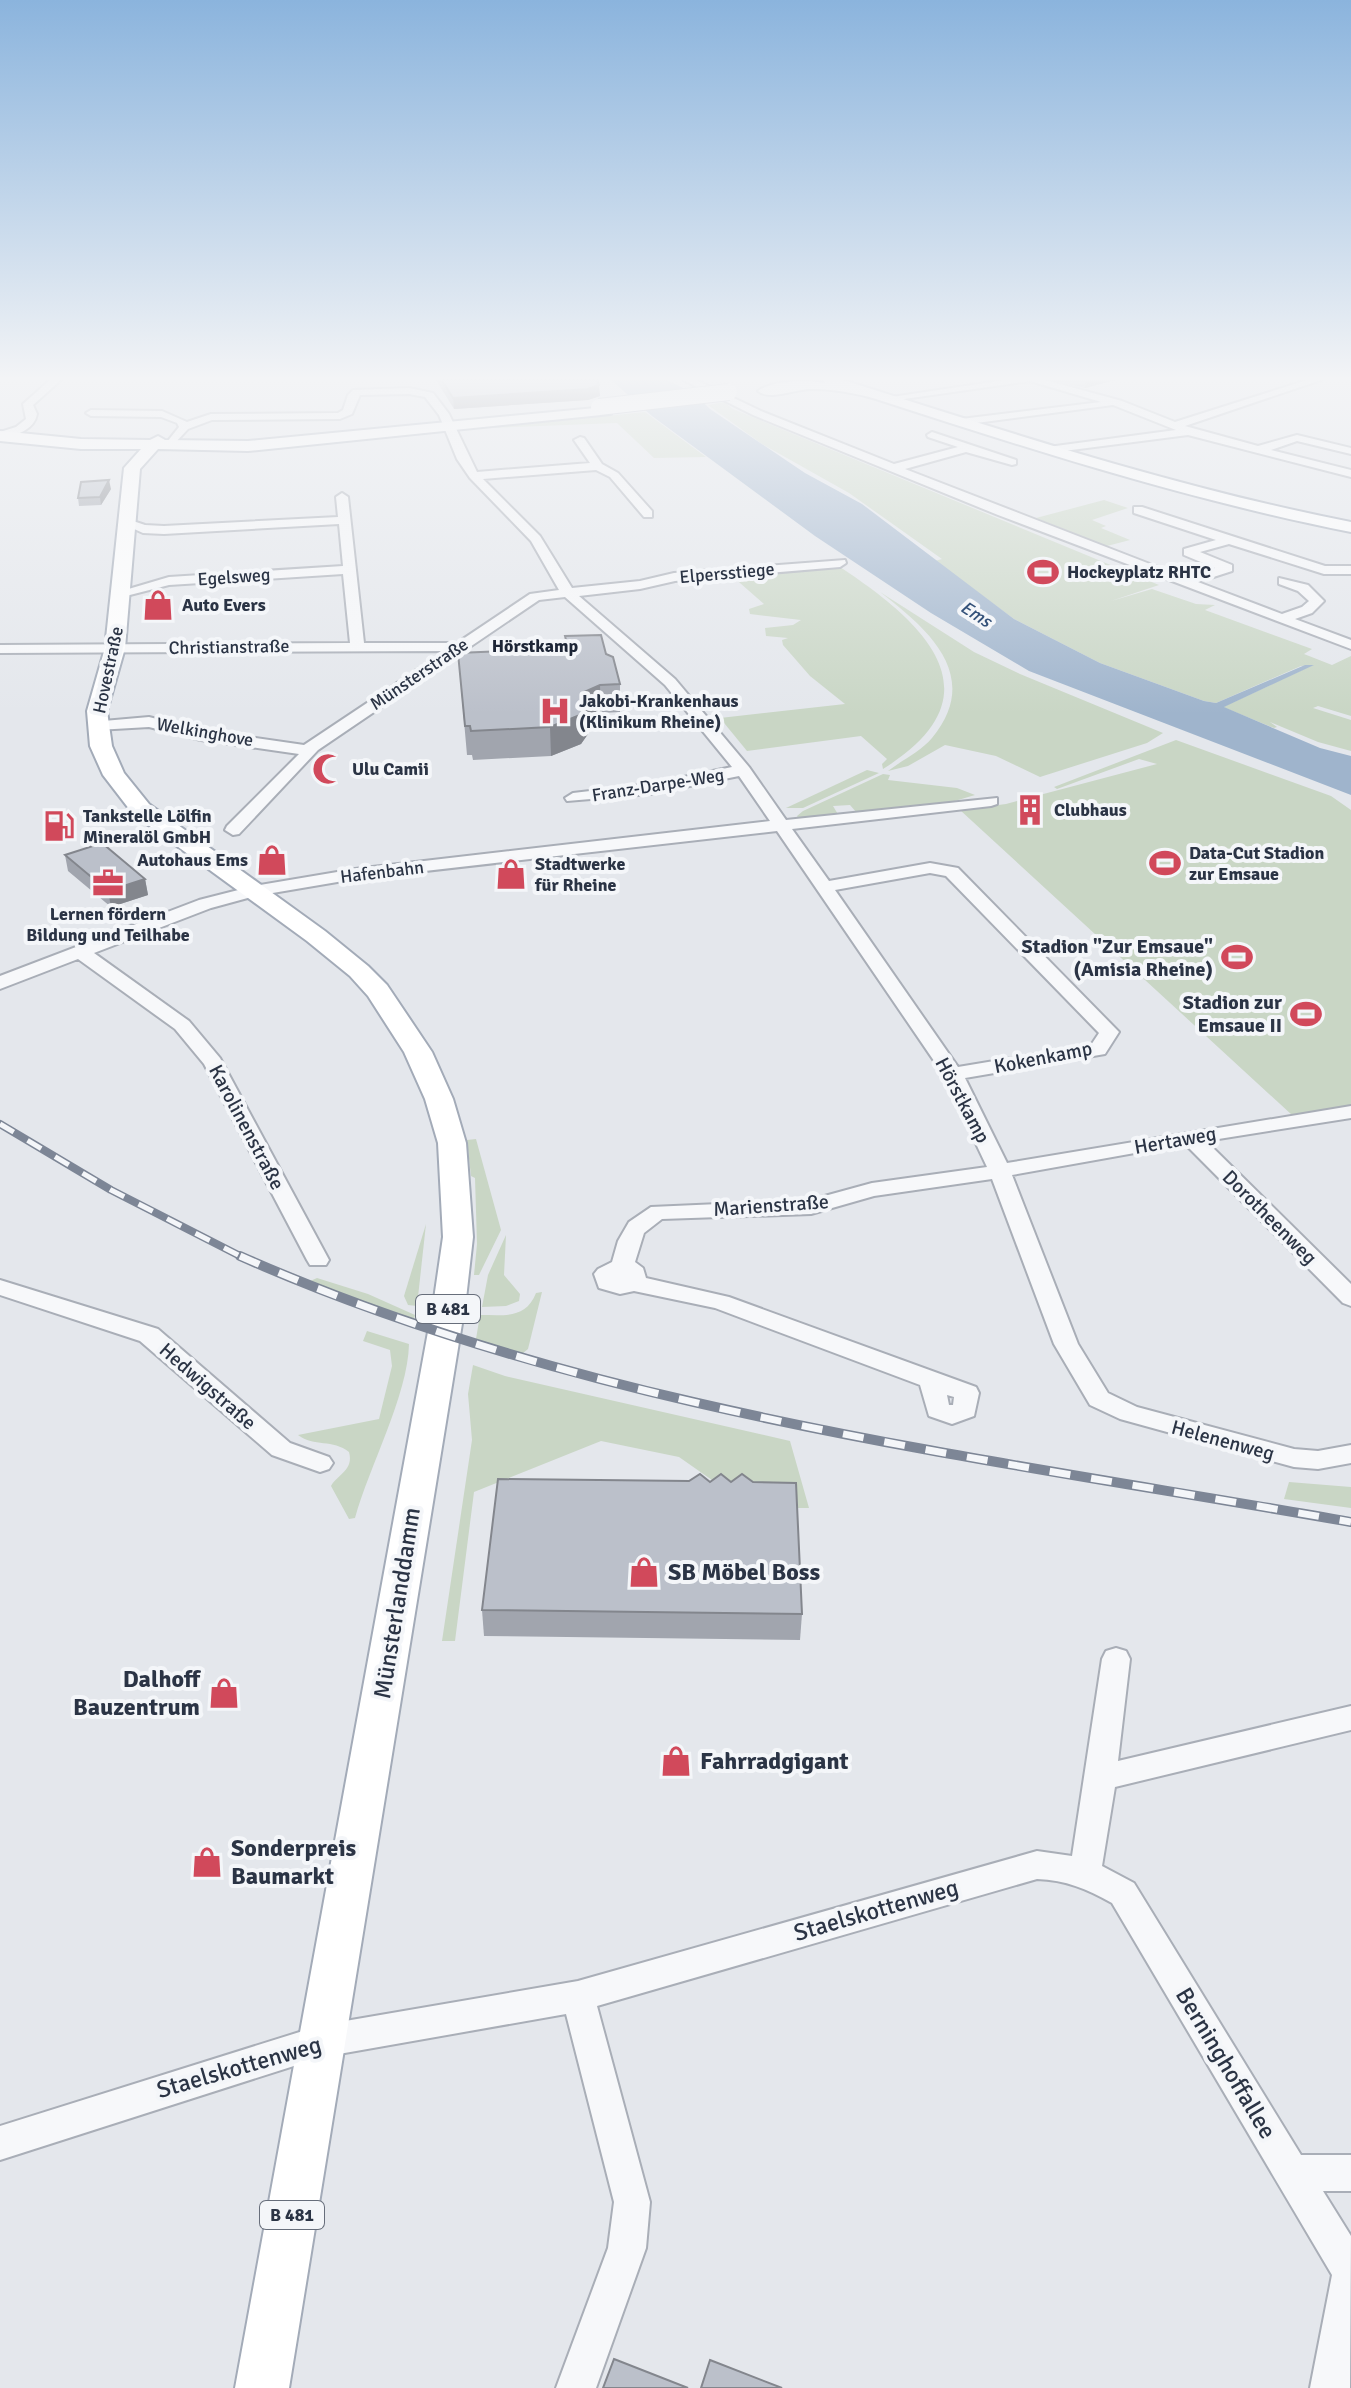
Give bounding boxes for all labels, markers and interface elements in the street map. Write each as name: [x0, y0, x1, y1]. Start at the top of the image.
sports icon: Hockeyplatz RHTC: [1026, 555, 1060, 589]
street label: Elpersstiege: [679, 558, 775, 588]
place label: Hockeyplatz RHTC: [1067, 561, 1211, 583]
street label: Egelsweg: [197, 563, 271, 591]
shop icon: Auto Evers: [141, 588, 175, 622]
place label: Auto Evers: [182, 594, 266, 616]
water label: Ems: [956, 596, 997, 633]
street label: Hovestraße: [88, 624, 128, 716]
street label: Münsterstraße: [366, 633, 472, 715]
street label: Christianstraße: [168, 635, 290, 659]
district label: Hörstkamp: [492, 635, 579, 657]
place label: Jakobi-Krankenhaus (Klinikum Rheine): [579, 690, 739, 733]
hospital icon: Jakobi-Krankenhaus (Klinikum Rheine): [538, 694, 572, 728]
street label: Welkinghove: [155, 713, 255, 751]
mosque icon: Ulu Camii: [311, 752, 345, 786]
place label: Ulu Camii: [352, 758, 429, 780]
street label: Franz-Darpe-Weg: [590, 764, 726, 806]
building icon: Clubhaus: [1013, 793, 1047, 827]
place label: Clubhaus: [1054, 799, 1127, 821]
place label: Tankstelle Lölfin Mineralöl GmbH: [83, 805, 212, 848]
fuel station icon: Tankstelle Lölfin Mineralöl GmbH: [42, 809, 76, 843]
place label: Data-Cut Stadion zur Emsaue: [1189, 842, 1324, 885]
shop icon: Autohaus Ems: [255, 843, 289, 877]
sports icon: Data-Cut Stadion zur Emsaue: [1148, 846, 1182, 880]
place label: Autohaus Ems: [137, 849, 248, 871]
place label: Stadtwerke für Rheine: [534, 853, 625, 896]
street label: Hafenbahn: [339, 856, 425, 888]
shop icon: Stadtwerke für Rheine: [494, 857, 528, 891]
office icon: Lernen fördern Bildung und Teilhabe: [91, 866, 125, 900]
place label: Lernen fördern Bildung und Teilhabe: [26, 903, 190, 946]
place label: Stadion "Zur Emsaue" (Amisia Rheine): [1022, 934, 1213, 982]
sports icon: Stadion "Zur Emsaue" (Amisia Rheine): [1220, 940, 1254, 974]
place label: Stadion zur Emsaue II: [1183, 990, 1282, 1038]
sports icon: Stadion zur Emsaue II: [1289, 997, 1323, 1031]
street label: Kokenkamp: [992, 1036, 1094, 1079]
street label: Hörstkamp: [930, 1053, 996, 1147]
street label: Karolinenstraße: [203, 1060, 290, 1194]
street label: Hertaweg: [1132, 1121, 1218, 1160]
street label: Dorotheenweg: [1217, 1165, 1322, 1270]
street label: Marienstraße: [712, 1189, 830, 1222]
road number: B 481: [416, 1295, 480, 1323]
street label: Hedwigstraße: [154, 1337, 261, 1435]
street label: Helenenweg: [1169, 1415, 1277, 1466]
street label: Münsterlanddamm: [367, 1505, 427, 1701]
shop icon: SB Möbel Boss: [627, 1555, 661, 1589]
place label: SB Möbel Boss: [668, 1557, 820, 1587]
place label: Dalhoff Bauzentrum: [73, 1664, 202, 1722]
shop icon: Dalhoff Bauzentrum: [207, 1676, 241, 1710]
shop icon: Fahrradgigant: [659, 1744, 693, 1778]
place label: Fahrradgigant: [700, 1746, 849, 1776]
place label: Sonderpreis Baumarkt: [231, 1833, 357, 1891]
shop icon: Sonderpreis Baumarkt: [190, 1845, 224, 1879]
street label: Staelskottenweg: [790, 1872, 962, 1948]
street label: Berninghoffallee: [1169, 1982, 1283, 2144]
street label: Staelskottenweg: [153, 2029, 325, 2105]
road number: B 481: [260, 2201, 324, 2229]

